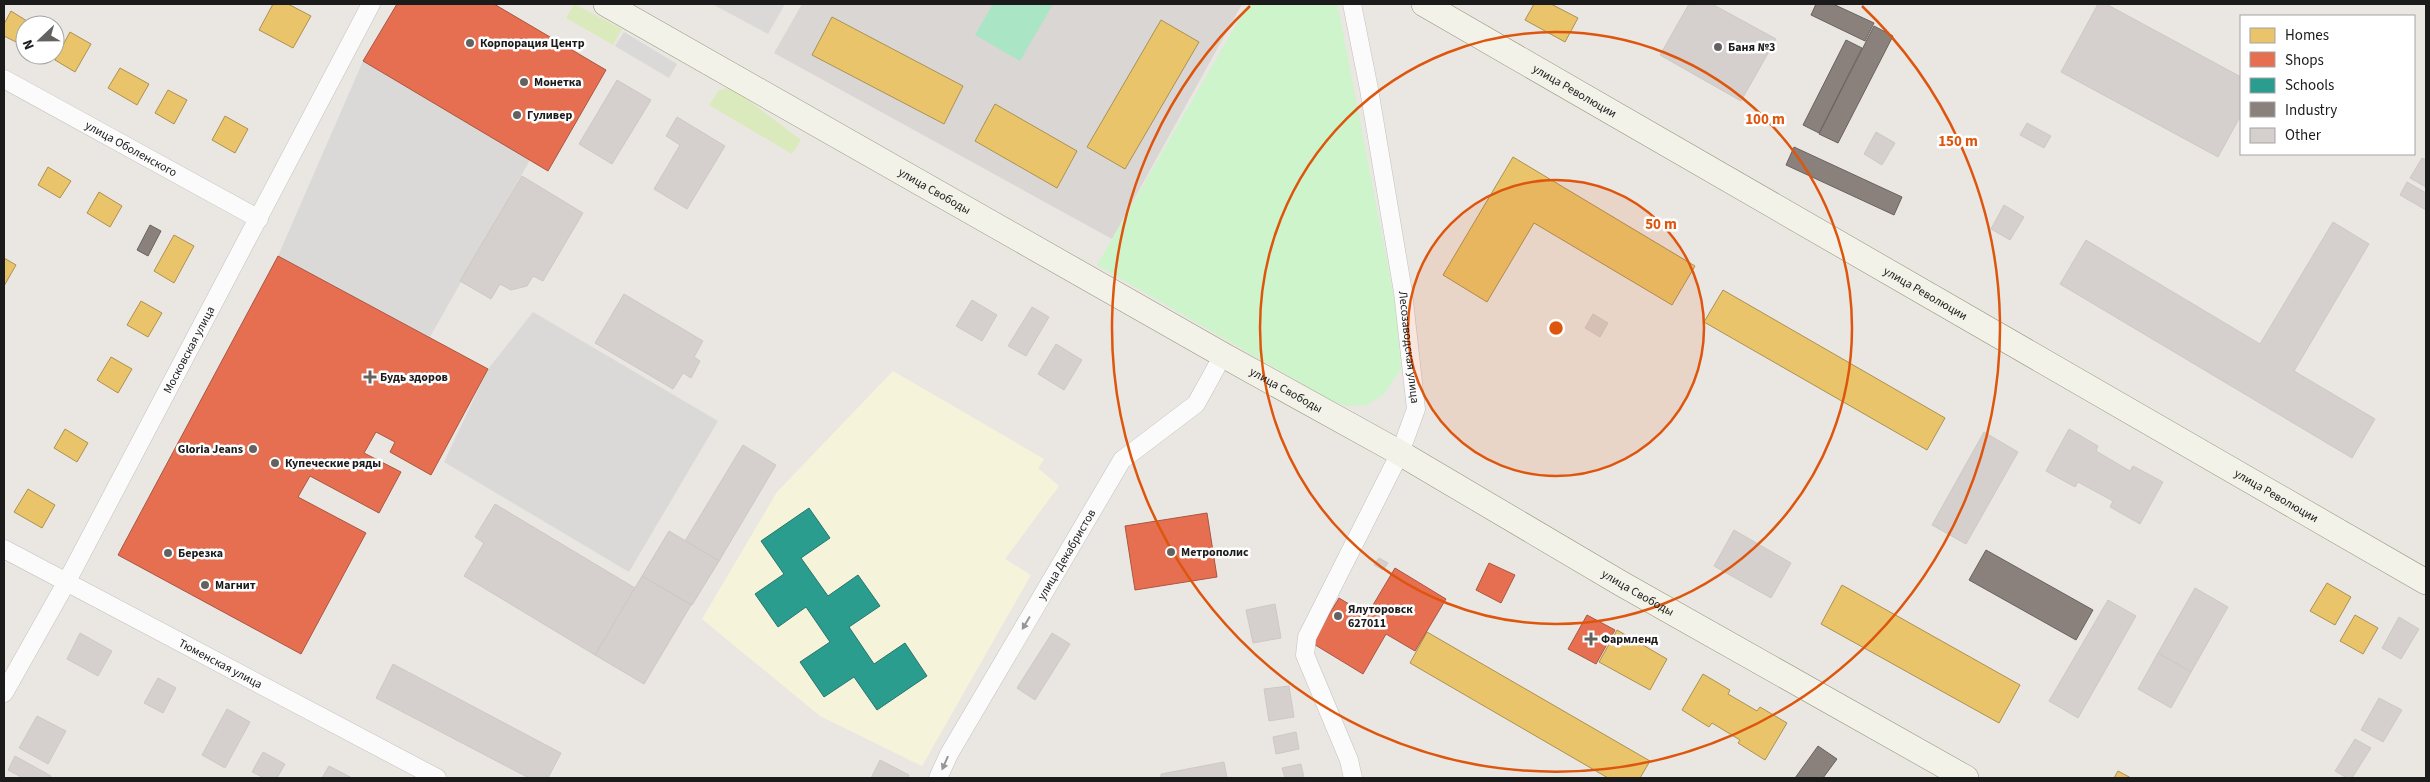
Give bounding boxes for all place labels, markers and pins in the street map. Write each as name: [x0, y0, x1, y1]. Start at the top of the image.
place label: Корпорация Центр: [480, 35, 585, 52]
marker: Корпорация Центр: [464, 37, 476, 49]
place label: Баня №3: [1728, 39, 1775, 56]
marker: Баня №3: [1712, 41, 1724, 53]
place label: Монетка: [534, 74, 582, 91]
marker: Монетка: [518, 76, 530, 88]
place label: Гуливер: [527, 107, 572, 124]
marker: Гуливер: [511, 109, 523, 121]
centre of rings: [1547, 319, 1565, 337]
place label: Будь здоров: [380, 369, 448, 386]
marker: Будь здоров: [364, 371, 376, 383]
place label: Gloria Jeans: [178, 441, 243, 458]
marker: Gloria Jeans: [247, 443, 259, 455]
place label: Купеческие ряды: [285, 455, 381, 472]
marker: Купеческие ряды: [269, 457, 281, 469]
place label: Метрополис: [1181, 544, 1249, 561]
place label: Березка: [178, 545, 223, 562]
marker: Метрополис: [1165, 546, 1177, 558]
marker: Березка: [162, 547, 174, 559]
place label: Магнит: [215, 577, 256, 594]
marker: Магнит: [199, 579, 211, 591]
place label: Ялуторовск 627011: [1348, 601, 1413, 632]
marker: Ялуторовск 627011: [1332, 610, 1344, 622]
place label: Фармленд: [1601, 631, 1658, 648]
marker: Фармленд: [1585, 633, 1597, 645]

